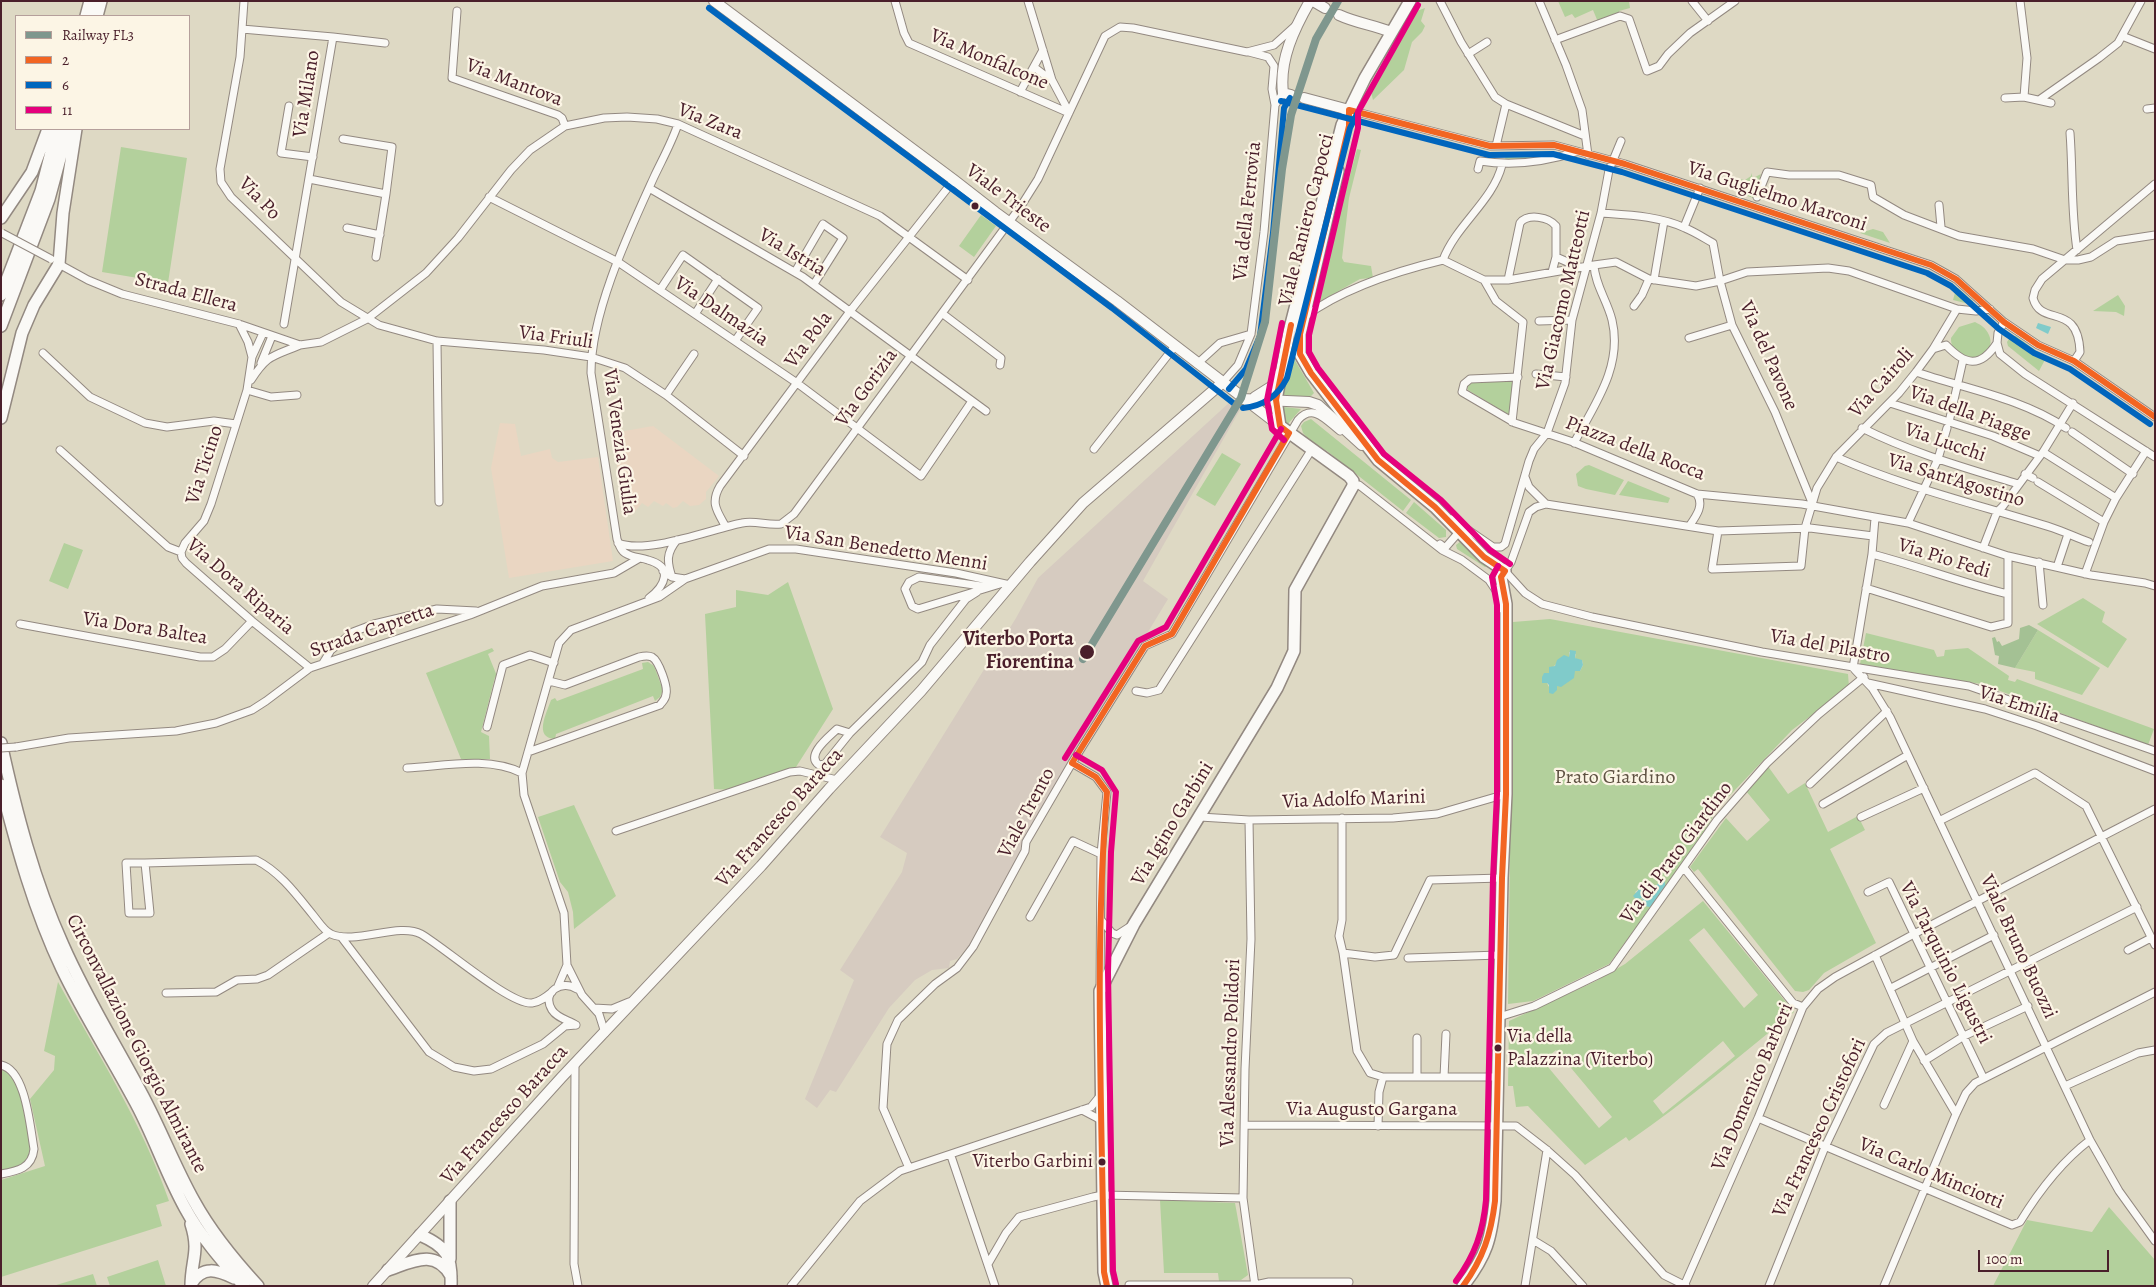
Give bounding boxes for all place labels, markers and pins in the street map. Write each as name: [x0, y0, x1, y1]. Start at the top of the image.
unlabelled marker: [970, 201, 980, 211]
place label: Viterbo Porta Fiorentina: [963, 628, 1074, 675]
marker: Viterbo Porta Fiorentina: [1078, 643, 1096, 661]
place label: Via della Palazzina (Viterbo): [1507, 1026, 1653, 1070]
marker: Via della Palazzina (Viterbo): [1493, 1043, 1503, 1053]
place label: Viterbo Garbini: [972, 1151, 1093, 1173]
marker: Viterbo Garbini: [1097, 1157, 1107, 1167]

